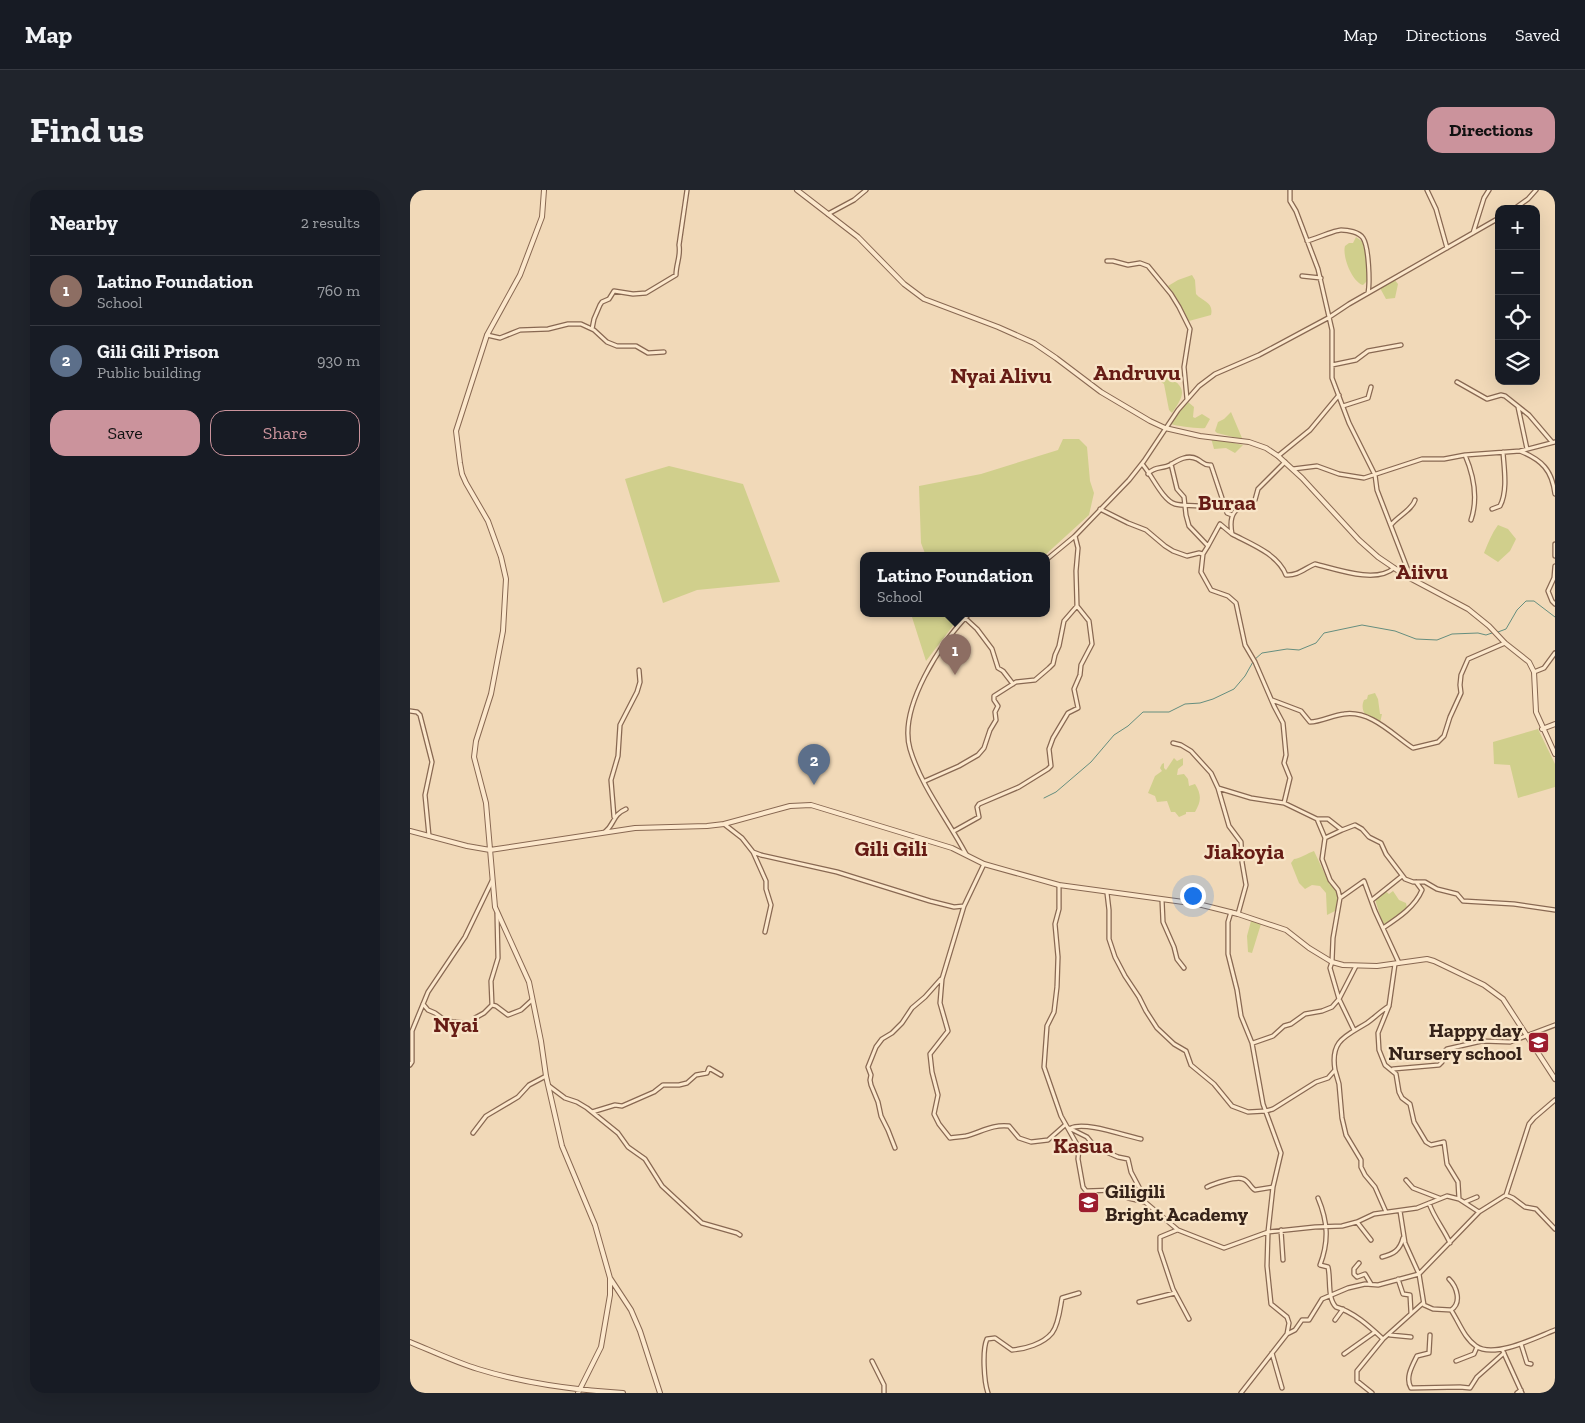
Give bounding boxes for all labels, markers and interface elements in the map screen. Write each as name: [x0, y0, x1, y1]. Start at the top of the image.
text: Map: [25, 20, 72, 49]
text: Map: [1343, 24, 1378, 46]
text: Directions: [1406, 24, 1487, 46]
text: Saved: [1515, 24, 1560, 46]
button: Directions: [1427, 107, 1555, 153]
text: Find us: [30, 109, 144, 151]
map controls: [1495, 205, 1540, 385]
button: +: [1495, 205, 1540, 250]
text: Nearby: [50, 210, 118, 235]
text: 2 results: [301, 213, 360, 232]
button: −: [1495, 250, 1540, 295]
text: Latino Foundation: [97, 270, 253, 293]
text: 1: [63, 281, 69, 300]
text: 760 m: [317, 281, 360, 300]
text: School: [97, 293, 143, 312]
button: locate: [1495, 295, 1540, 340]
text: Gili Gili Prison: [97, 340, 219, 363]
button: layers: [1495, 340, 1540, 385]
text: 2: [62, 351, 70, 370]
text: 930 m: [317, 351, 360, 370]
district label: Andruvu: [1093, 359, 1181, 386]
district label: Nyai Alivu: [950, 362, 1052, 389]
text: Public building: [97, 363, 201, 382]
button: Save: [50, 410, 200, 456]
button: Share: [210, 410, 360, 456]
district label: Buraa: [1198, 489, 1256, 516]
popup: [860, 552, 1050, 617]
district label: Aiivu: [1396, 558, 1448, 585]
text: Latino Foundation: [877, 564, 1033, 587]
text: School: [877, 587, 923, 606]
pin: 1: [939, 634, 971, 675]
pin: 2: [798, 744, 830, 785]
district label: Gili Gili: [855, 835, 928, 862]
district label: Jiakoyia: [1204, 838, 1284, 865]
your location: [1180, 883, 1206, 909]
district label: Nyai: [433, 1011, 479, 1038]
place label: Happy day Nursery school: [1388, 1018, 1522, 1065]
school or university icon: Happy day Nursery school: [1526, 1030, 1550, 1054]
district label: Kasua: [1053, 1132, 1113, 1159]
place label: Giligili Bright Academy: [1105, 1179, 1249, 1226]
school or university icon: Giligili Bright Academy: [1077, 1191, 1101, 1215]

